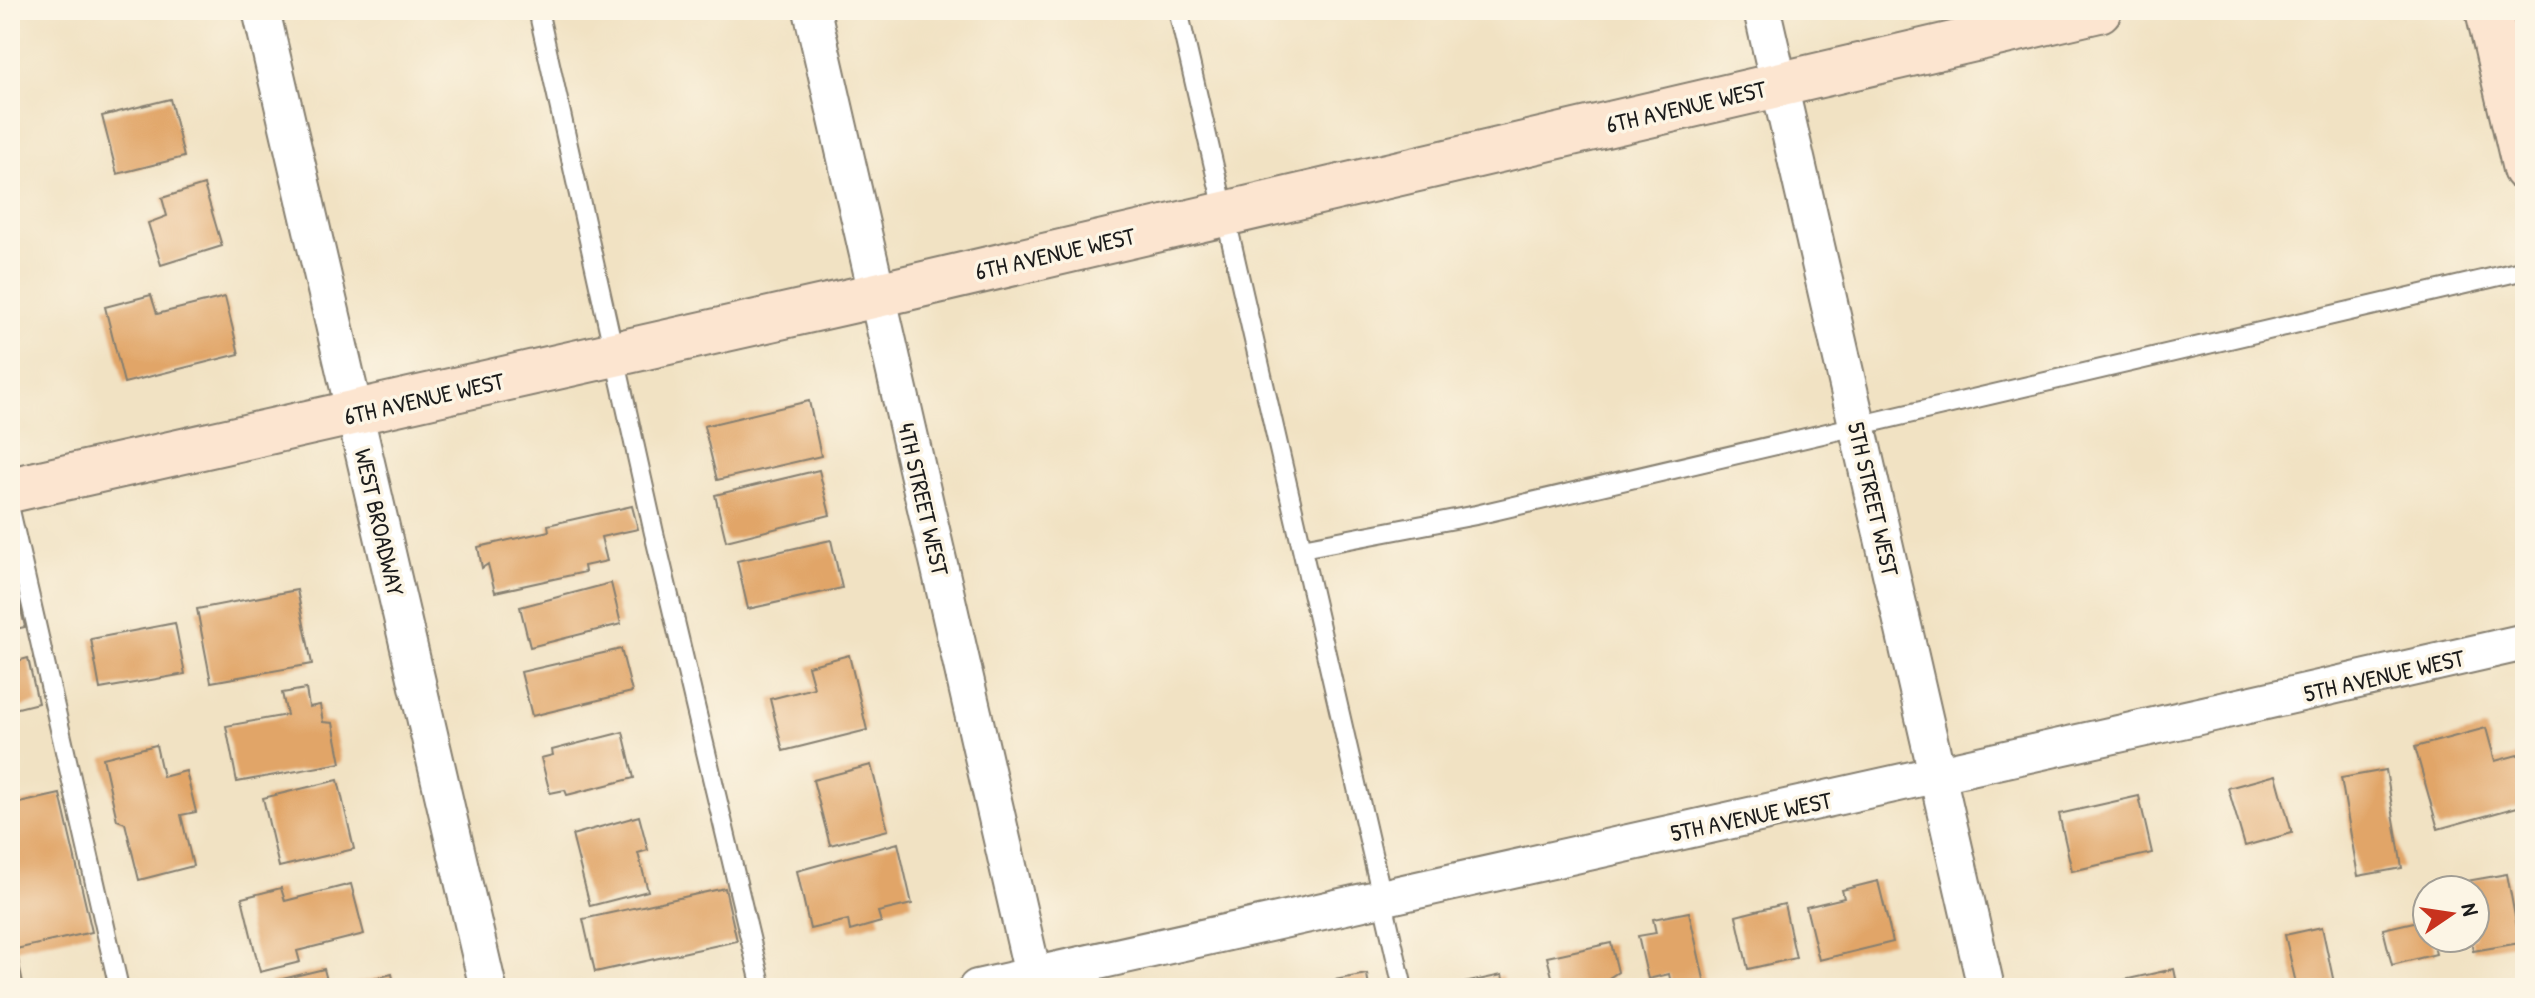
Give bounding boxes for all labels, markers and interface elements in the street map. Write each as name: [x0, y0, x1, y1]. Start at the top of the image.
street label: 6TH AVENUE WEST: [1603, 72, 1770, 140]
street label: 6TH AVENUE WEST: [972, 219, 1139, 287]
street label: 6TH AVENUE WEST: [341, 364, 508, 432]
street label: 5TH STREET WEST: [1841, 419, 1907, 580]
street label: 4TH STREET WEST: [891, 420, 957, 579]
street label: WEST BROADWAY: [348, 445, 413, 599]
street label: 5TH AVENUE WEST: [2301, 641, 2468, 709]
street label: 5TH AVENUE WEST: [1668, 783, 1835, 849]
north arrow: [2411, 874, 2491, 954]
text: N: [2455, 900, 2486, 919]

